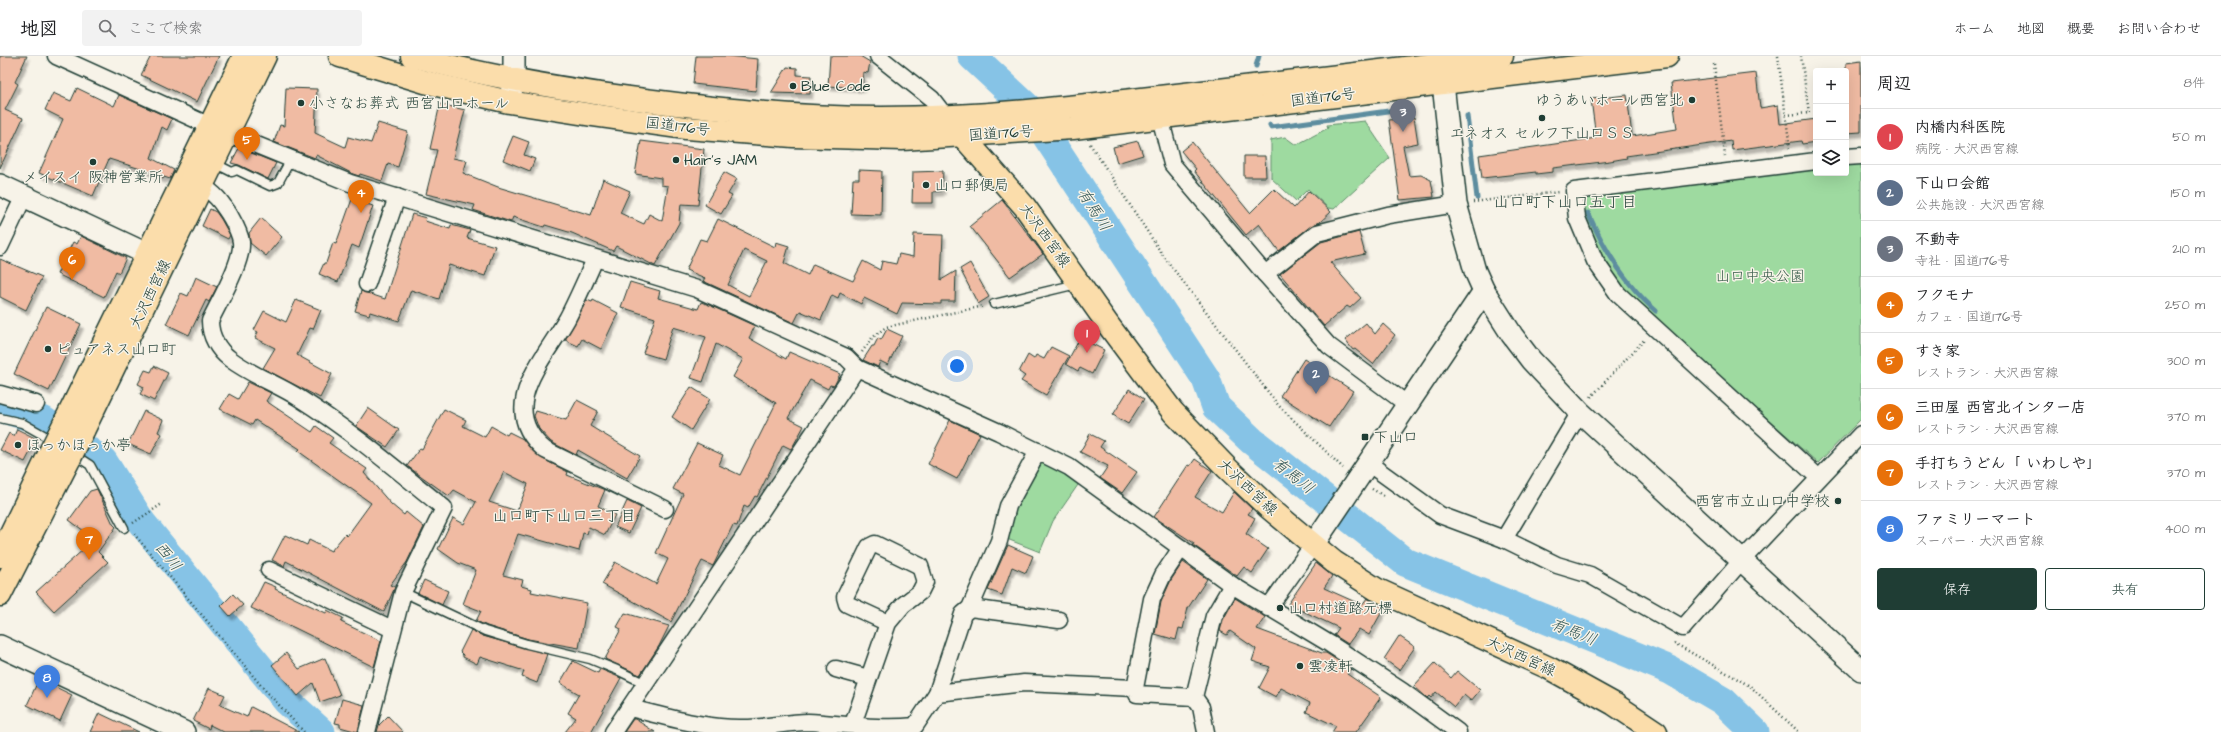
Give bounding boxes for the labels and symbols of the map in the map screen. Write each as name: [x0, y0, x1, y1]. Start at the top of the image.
place label: Blue Code: [801, 76, 871, 97]
marker: Blue Code: [788, 81, 798, 91]
street label: 国道176号: [1289, 83, 1357, 112]
place label: ゆうあいホール西宮北: [1535, 90, 1684, 111]
place label: 小さなお葬式 西宮山口ホール: [309, 93, 509, 114]
marker: ゆうあいホール西宮北: [1687, 95, 1697, 105]
marker: 小さなお葬式 西宮山口ホール: [296, 98, 306, 108]
pin: 3: [1390, 99, 1416, 132]
street label: 国道176号: [644, 112, 712, 141]
marker: エネオス セルフ下山口ＳＳ: [1537, 113, 1547, 123]
street label: 国道176号: [968, 121, 1034, 146]
place label: エネオス セルフ下山口ＳＳ: [1449, 123, 1635, 144]
pin: 5: [234, 127, 260, 160]
place label: Hair’s JAM: [684, 150, 757, 171]
marker: Hair’s JAM: [671, 155, 681, 165]
marker: メイスイ 阪神営業所: [88, 157, 98, 167]
place label: メイスイ 阪神営業所: [23, 167, 163, 188]
place label: 山口郵便局: [934, 175, 1009, 196]
pin: 4: [348, 180, 374, 213]
marker: 山口郵便局: [921, 180, 931, 190]
water label: 有馬川: [1072, 183, 1116, 236]
district label: 山口町下山口五丁目: [1493, 191, 1637, 213]
street label: 大沢西宮線: [1014, 199, 1075, 272]
pin: 6: [59, 247, 85, 280]
street label: 大沢西宮線: [125, 256, 176, 333]
park label: 山口中央公園: [1715, 266, 1805, 287]
pin: 1: [1074, 320, 1100, 353]
place label: ピュアネス山口町: [56, 339, 177, 360]
marker: ピュアネス山口町: [43, 344, 53, 354]
your location: [947, 356, 967, 376]
pin: 2: [1303, 361, 1329, 394]
place label: 下山口: [1373, 427, 1418, 448]
marker: 下山口: [1360, 432, 1370, 442]
place label: ほっかほっか亭: [26, 435, 131, 456]
marker: ほっかほっか亭: [13, 440, 23, 450]
water label: 有馬川: [1268, 452, 1319, 499]
street label: 大沢西宮線: [1213, 454, 1282, 521]
place label: 西宮市立山口中学校: [1695, 491, 1830, 512]
marker: 西宮市立山口中学校: [1833, 496, 1843, 506]
district label: 山口町下山口三丁目: [492, 505, 636, 527]
pin: 7: [76, 527, 102, 560]
water label: 西川: [150, 537, 187, 576]
place label: 山口村道路元標: [1288, 598, 1393, 619]
marker: 山口村道路元標: [1275, 603, 1285, 613]
water label: 有馬川: [1547, 613, 1600, 651]
street label: 大沢西宮線: [1482, 631, 1559, 682]
place label: 雲凌軒: [1308, 656, 1353, 677]
marker: 雲凌軒: [1295, 661, 1305, 671]
pin: 8: [34, 665, 60, 698]

